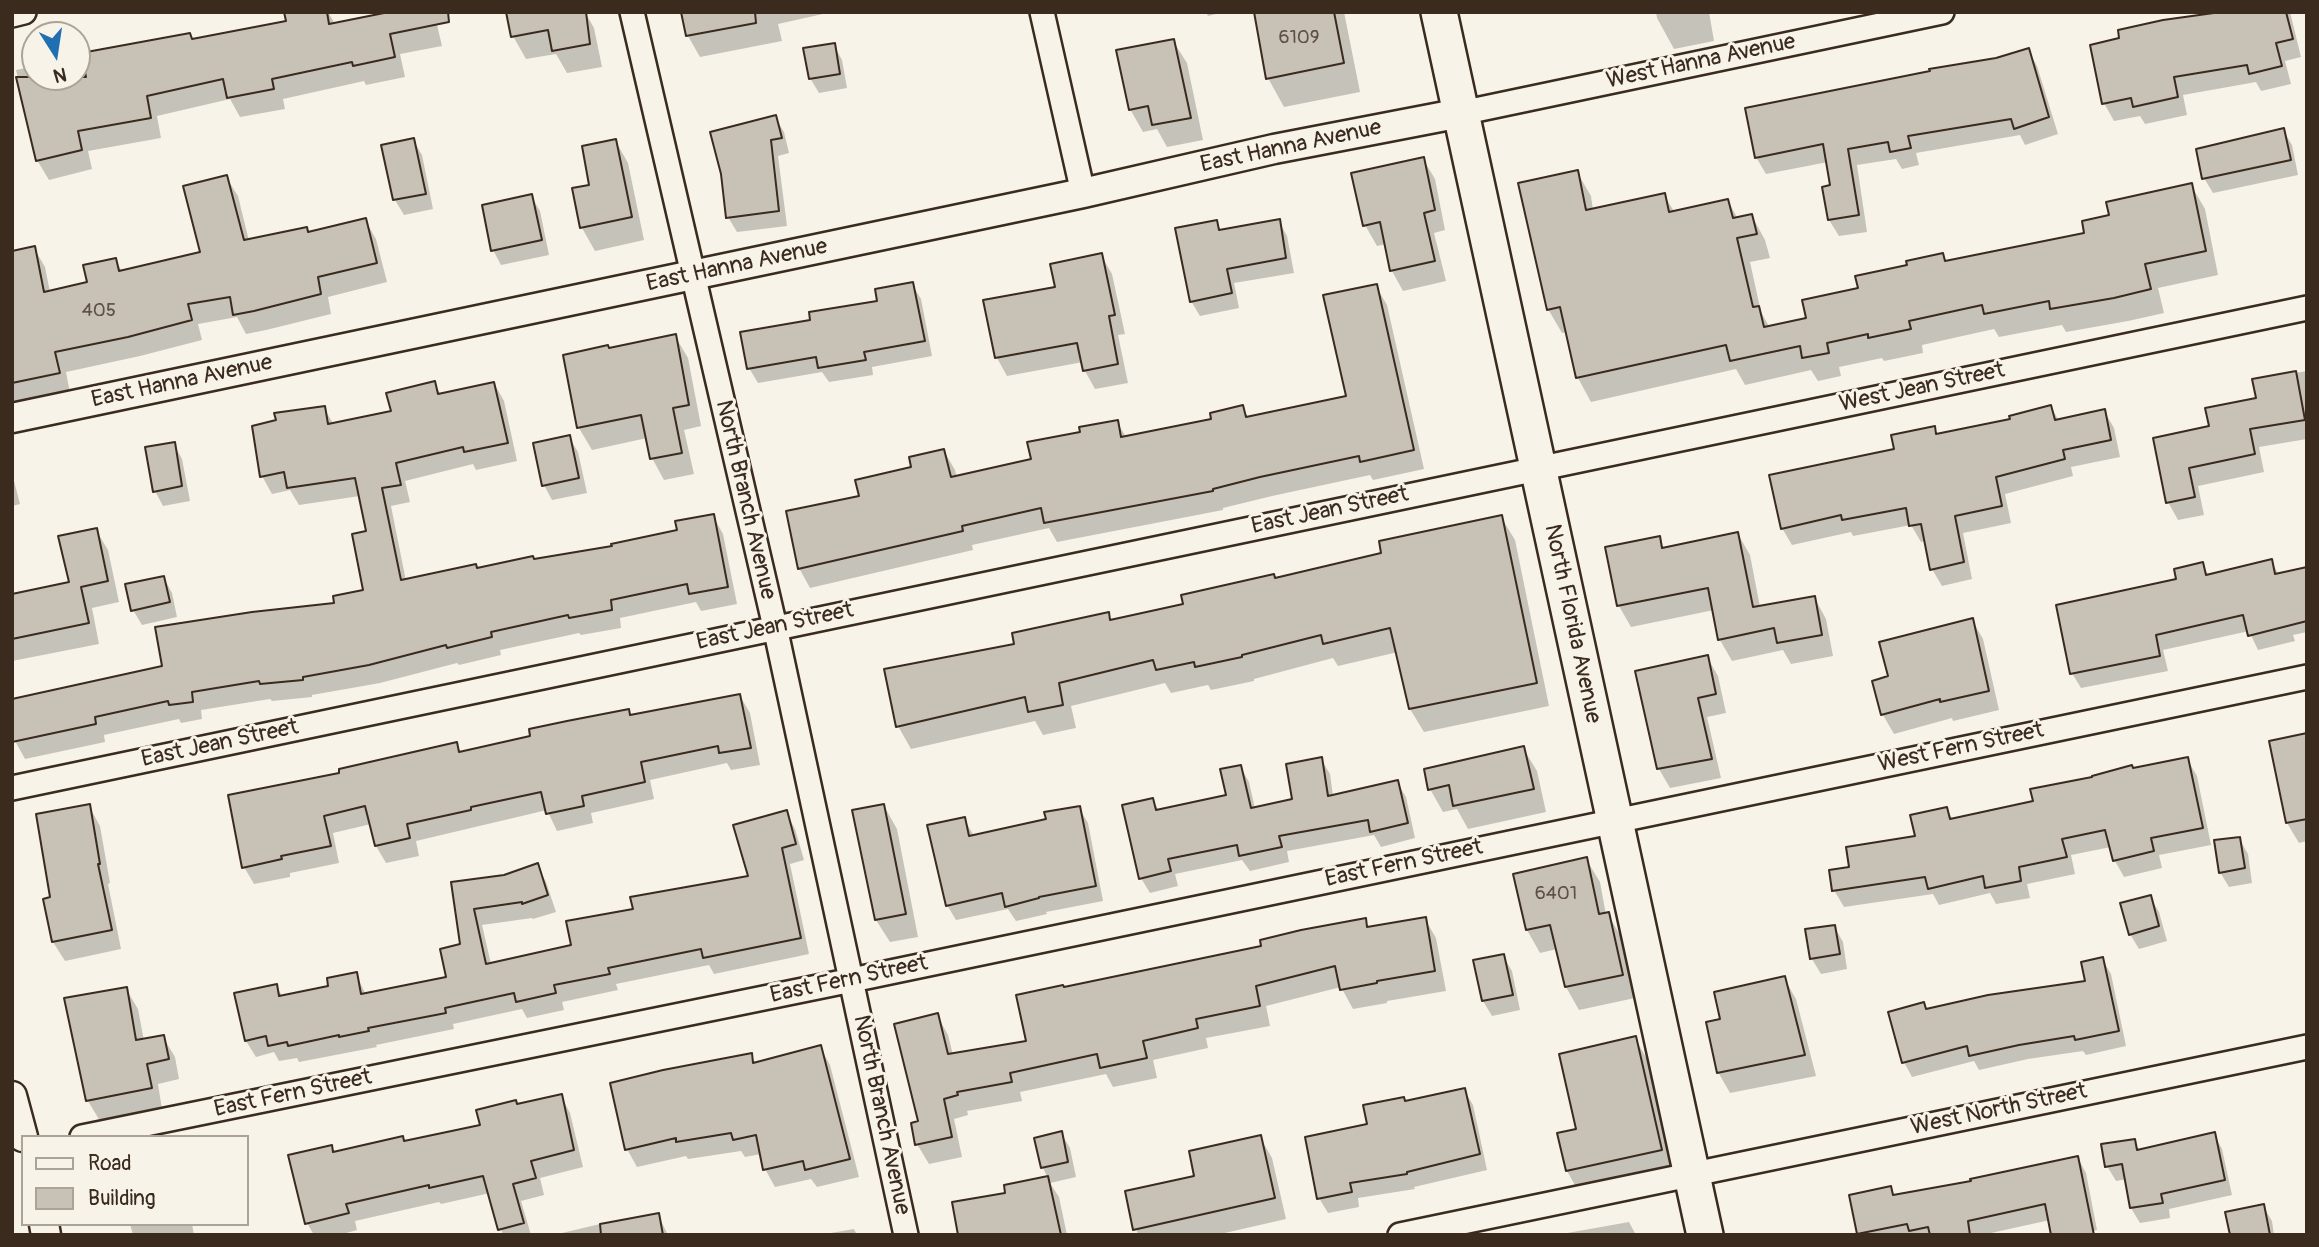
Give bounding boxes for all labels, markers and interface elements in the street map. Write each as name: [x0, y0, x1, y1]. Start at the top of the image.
north arrow: [21, 21, 91, 91]
house number: 6109: [1278, 27, 1320, 49]
street label: West Hanna Avenue: [1604, 28, 1798, 96]
text: N: [51, 62, 69, 88]
street label: East Hanna Avenue: [1198, 114, 1384, 180]
street label: East Hanna Avenue: [644, 233, 830, 299]
house number: 405: [82, 300, 116, 322]
street label: East Hanna Avenue: [89, 349, 275, 415]
street label: West Jean Street: [1837, 357, 2007, 419]
street label: North Branch Avenue: [709, 398, 781, 602]
street label: East Jean Street: [1249, 481, 1411, 541]
street label: North Florida Avenue: [1537, 522, 1607, 726]
street label: East Jean Street: [694, 597, 856, 657]
street label: East Jean Street: [139, 714, 301, 774]
street label: West Fern Street: [1876, 717, 2046, 779]
street label: East Fern Street: [1323, 834, 1485, 894]
house number: 6401: [1535, 883, 1577, 905]
street label: East Fern Street: [768, 950, 930, 1010]
street label: North Branch Avenue: [846, 1013, 916, 1217]
street label: East Fern Street: [212, 1064, 374, 1124]
street label: West North Street: [1909, 1078, 2089, 1142]
legend: [21, 1135, 248, 1226]
text: Road: [88, 1150, 132, 1177]
text: Building: [88, 1185, 155, 1212]

